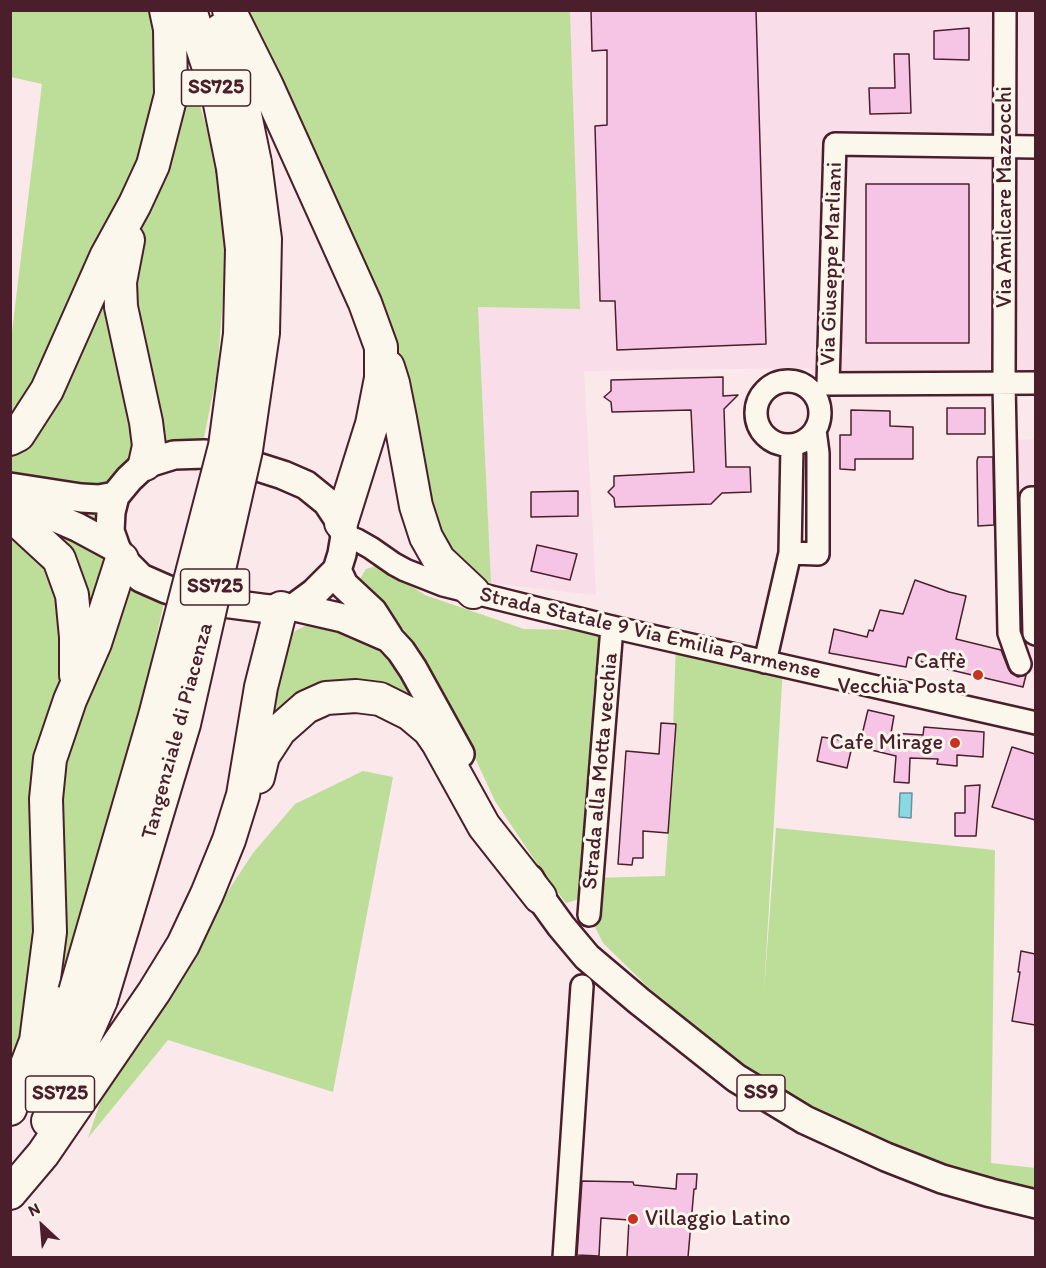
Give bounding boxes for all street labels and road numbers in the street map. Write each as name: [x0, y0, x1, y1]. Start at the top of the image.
road number: SS725: [182, 70, 250, 106]
street label: Via Amilcare Mazzocchi: [992, 86, 1018, 308]
street label: Via Giuseppe Marliani: [815, 161, 849, 367]
road number: SS725: [180, 569, 250, 605]
street label: Strada Statale 9 Via Emilia Parmense: [477, 582, 823, 686]
street label: Tangenziale di Piacenza: [136, 620, 220, 842]
street label: Strada alla Motta vecchia: [577, 651, 625, 891]
road number: SS9: [737, 1075, 785, 1111]
road number: SS725: [26, 1076, 94, 1112]

